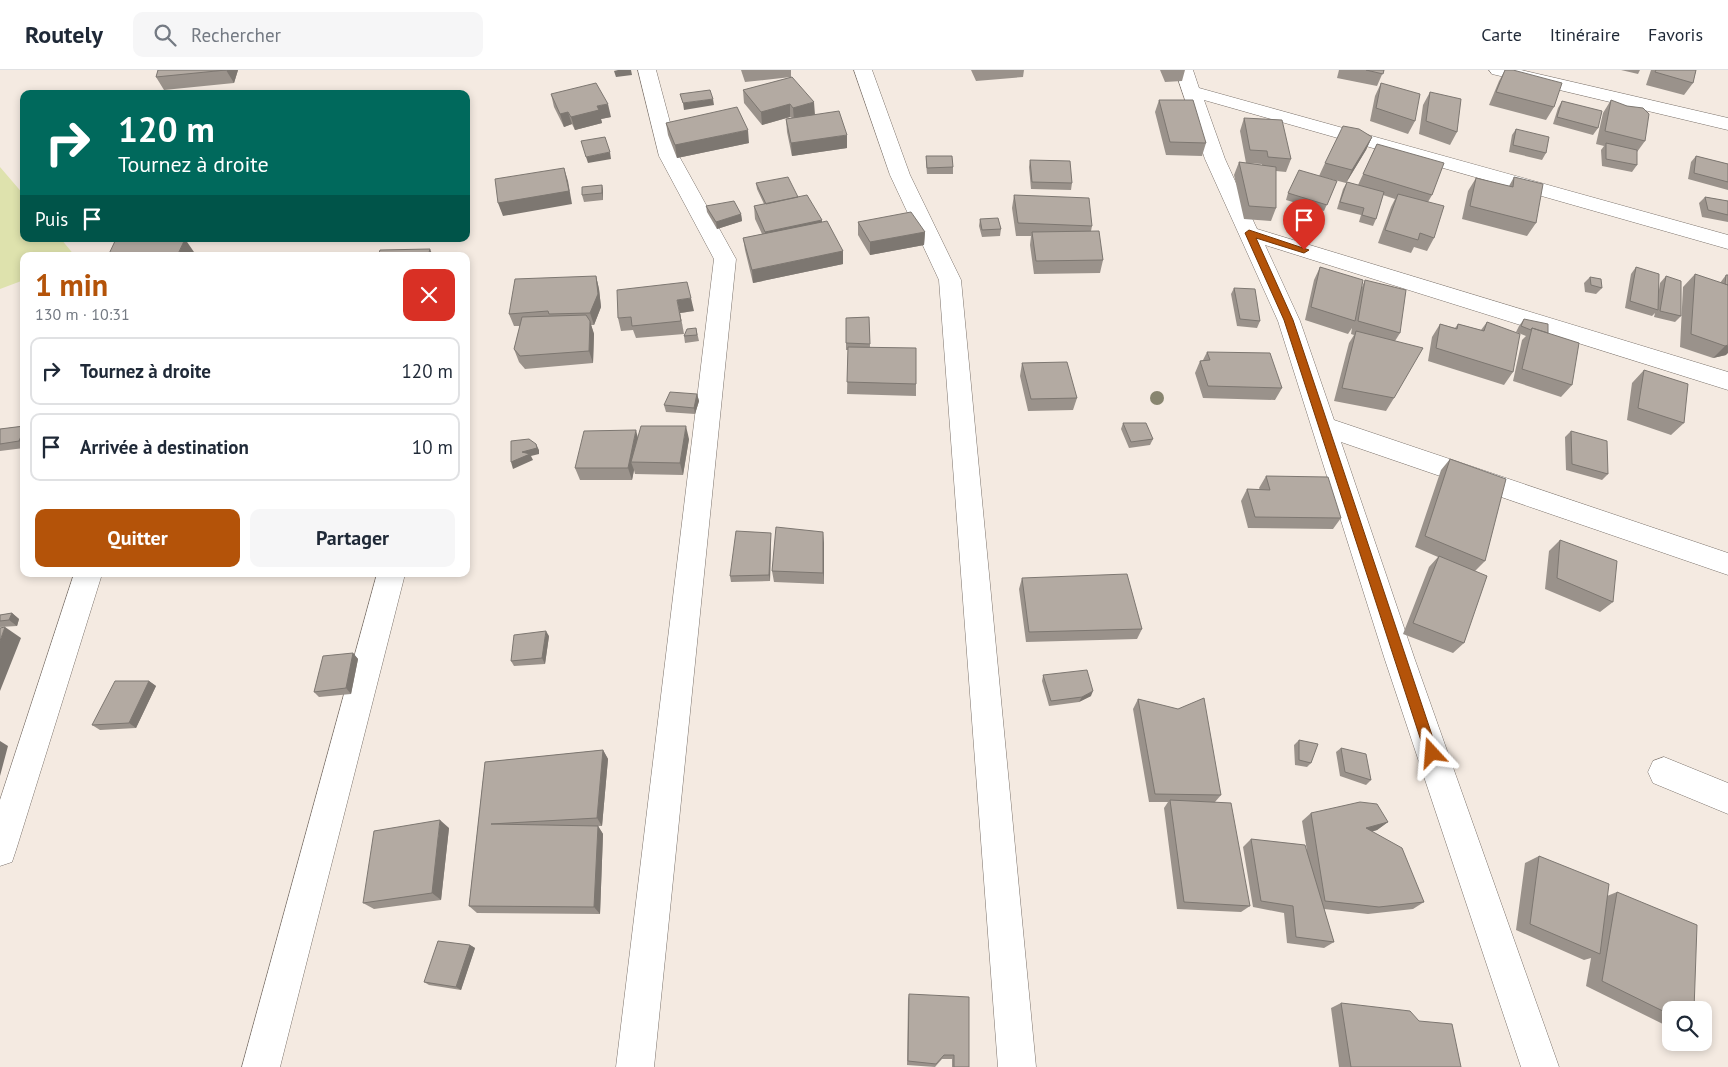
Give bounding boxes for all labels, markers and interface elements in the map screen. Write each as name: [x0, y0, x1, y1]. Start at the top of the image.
search box: [133, 12, 483, 57]
text: Routely: [25, 19, 103, 50]
icon: search: [151, 21, 179, 49]
text: Rechercher: [191, 23, 281, 47]
text: Carte: [1481, 23, 1522, 46]
text: Itinéraire: [1550, 23, 1620, 46]
text: Favoris: [1648, 23, 1703, 46]
text: 120 m: [118, 106, 215, 152]
icon: right: [35, 110, 100, 175]
text: Tournez à droite: [118, 150, 269, 178]
pin: [1283, 199, 1325, 250]
icon: arrive: [78, 205, 106, 233]
icon: arrive: [1290, 206, 1318, 234]
text: Puis: [35, 207, 68, 231]
text: 1 min: [35, 265, 108, 304]
button: close: [403, 269, 455, 321]
text: 130 m · 10:31: [35, 304, 130, 324]
icon: right: [37, 357, 65, 385]
text: Tournez à droite: [80, 359, 211, 383]
text: 120 m: [401, 359, 453, 383]
icon: arrive: [37, 433, 65, 461]
text: Arrivée à destination: [80, 435, 249, 459]
text: 10 m: [412, 435, 453, 459]
button: Quitter: [35, 509, 240, 567]
button: Partager: [250, 509, 455, 567]
position arrow: [1405, 726, 1457, 778]
map controls: [1662, 1001, 1712, 1051]
button: search: [1662, 1001, 1712, 1051]

